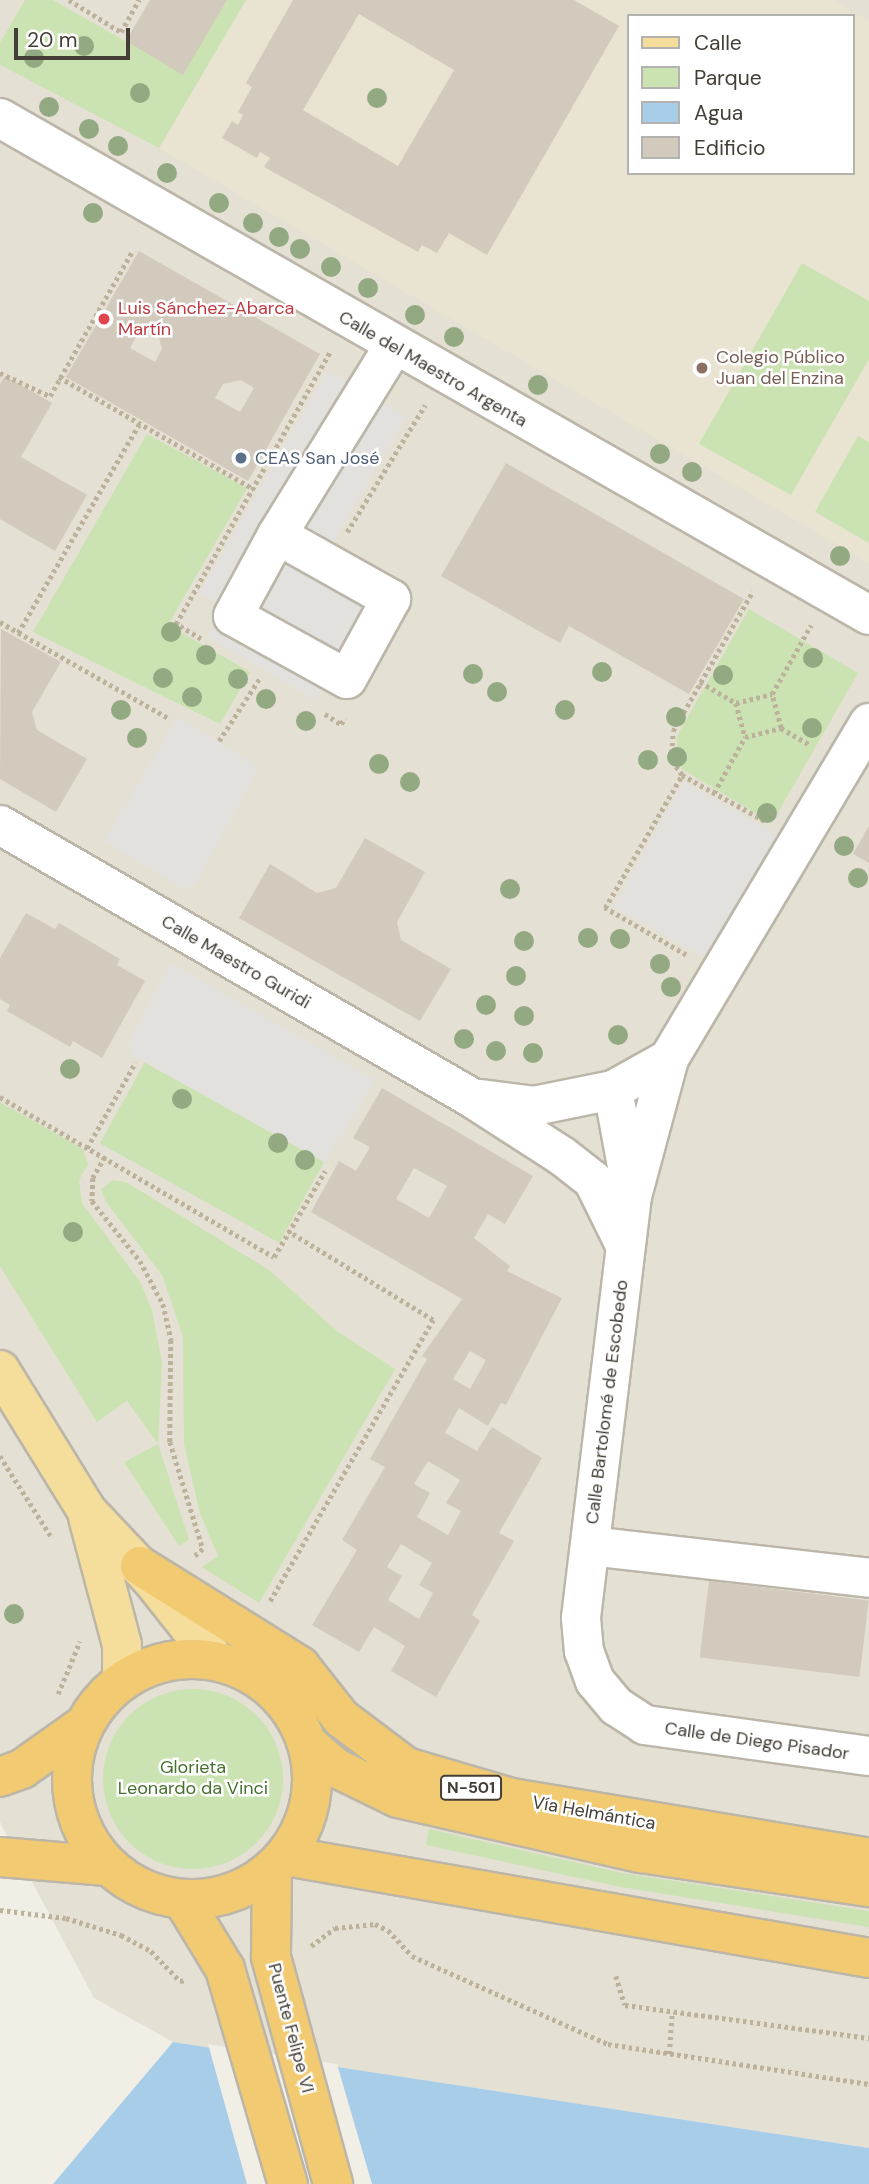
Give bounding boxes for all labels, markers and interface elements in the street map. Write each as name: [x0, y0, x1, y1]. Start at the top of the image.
scale bar: [18, 14, 133, 58]
legend: [628, 14, 855, 175]
text: 20 m: [27, 26, 78, 54]
text: Calle: [694, 29, 742, 57]
text: Parque: [694, 64, 762, 92]
text: Agua: [694, 99, 743, 127]
text: Edificio: [694, 134, 765, 162]
place label: Luis Sánchez-Abarca Martín: [118, 298, 294, 340]
street label: Calle del Maestro Argenta: [335, 306, 531, 432]
marker: Luis Sánchez-Abarca Martín: [96, 311, 112, 327]
place label: Colegio Público Juan del Enzina: [716, 347, 845, 390]
marker: Colegio Público Juan del Enzina: [694, 360, 710, 376]
place label: CEAS San José: [255, 447, 380, 469]
marker: CEAS San José: [233, 450, 249, 466]
street label: Calle Maestro Guridi: [157, 910, 315, 1014]
street label: Calle Bartolomé de Escobedo: [581, 1279, 633, 1525]
street label: Calle de Diego Pisador: [663, 1717, 851, 1765]
park label: Glorieta Leonardo da Vinci: [118, 1757, 268, 1800]
road number: N-501: [440, 1776, 503, 1800]
street label: Vía Helmántica: [531, 1792, 657, 1834]
street label: Puente Felipe VI: [263, 1961, 319, 2095]

